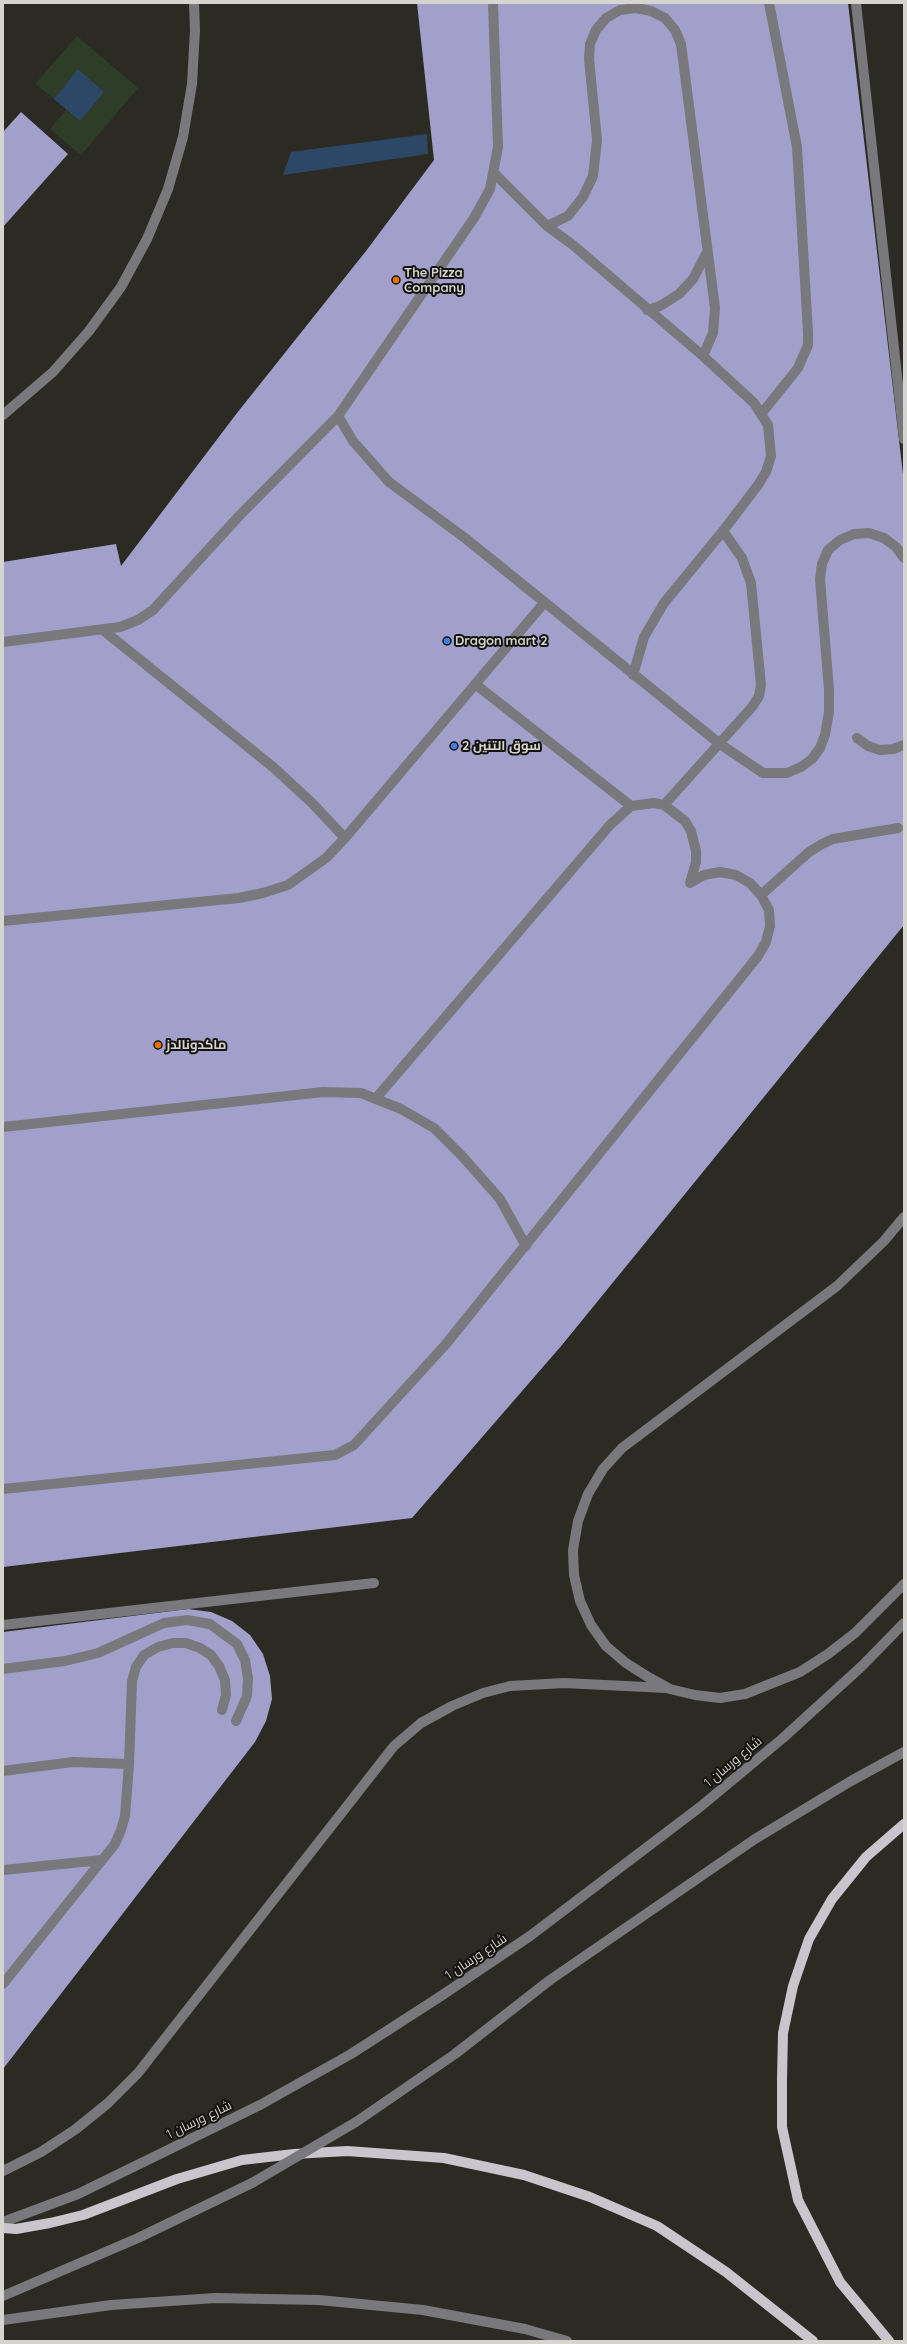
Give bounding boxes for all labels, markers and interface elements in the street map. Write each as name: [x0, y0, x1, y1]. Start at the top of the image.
place label: The Pizza Company: [404, 265, 464, 296]
marker: The Pizza Company: [391, 275, 401, 285]
place label: Dragon mart 2: [455, 633, 548, 649]
marker: Dragon mart 2: [442, 636, 452, 646]
place label: سوق التنين 2: [462, 738, 541, 754]
marker: سوق التنين 2: [449, 741, 459, 751]
place label: ماكدونالدز: [166, 1037, 226, 1053]
marker: ماكدونالدز: [153, 1040, 163, 1050]
street label: شارع ورسان 1: [701, 1733, 765, 1791]
street label: شارع ورسان 1: [442, 1931, 510, 1983]
street label: شارع ورسان 1: [164, 2097, 234, 2143]

